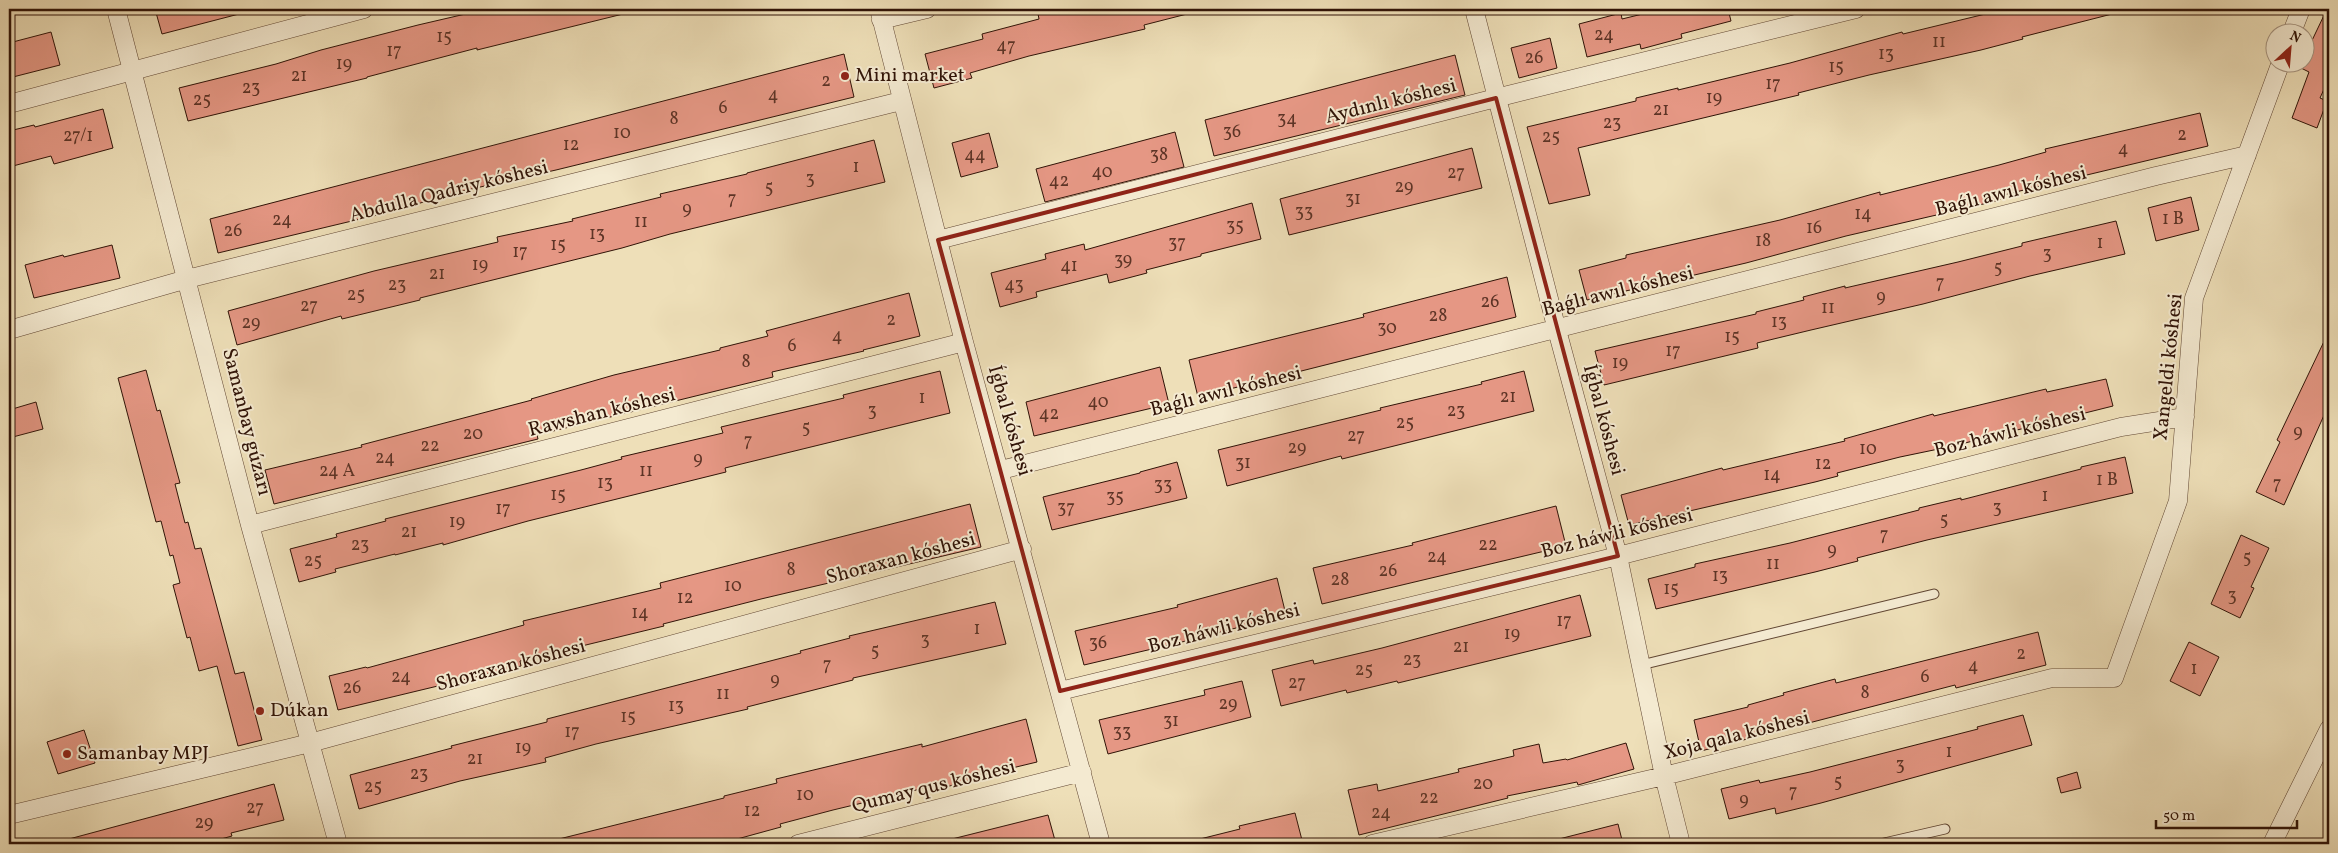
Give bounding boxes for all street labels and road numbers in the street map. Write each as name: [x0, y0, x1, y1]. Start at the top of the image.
street label: Aydınlı kóshesi: [1322, 72, 1460, 132]
street label: Abdulla Qadriy kóshesi: [347, 154, 551, 230]
street label: Baǵlı awıl kóshesi: [1932, 160, 2090, 224]
street label: Baǵlı awıl kóshesi: [1539, 260, 1697, 324]
street label: Xangeldi kóshesi: [2147, 292, 2191, 442]
street label: Samanbay gúzarı: [214, 345, 278, 499]
street label: Baǵlı awıl kóshesi: [1147, 360, 1305, 424]
street label: Íǵbal kóshesi: [1575, 361, 1631, 479]
street label: Íǵbal kóshesi: [980, 362, 1038, 480]
street label: Rawshan kóshesi: [526, 381, 678, 445]
street label: Boz háwli kóshesi: [1931, 401, 2089, 465]
street label: Boz háwli kóshesi: [1538, 502, 1696, 566]
street label: Shoraxan kóshesi: [823, 526, 979, 592]
street label: Boz háwli kóshesi: [1145, 597, 1303, 661]
street label: Shoraxan kóshesi: [433, 633, 589, 699]
street label: Xoja qala kóshesi: [1661, 704, 1813, 768]
street label: Qumay qus kóshesi: [849, 753, 1019, 821]

